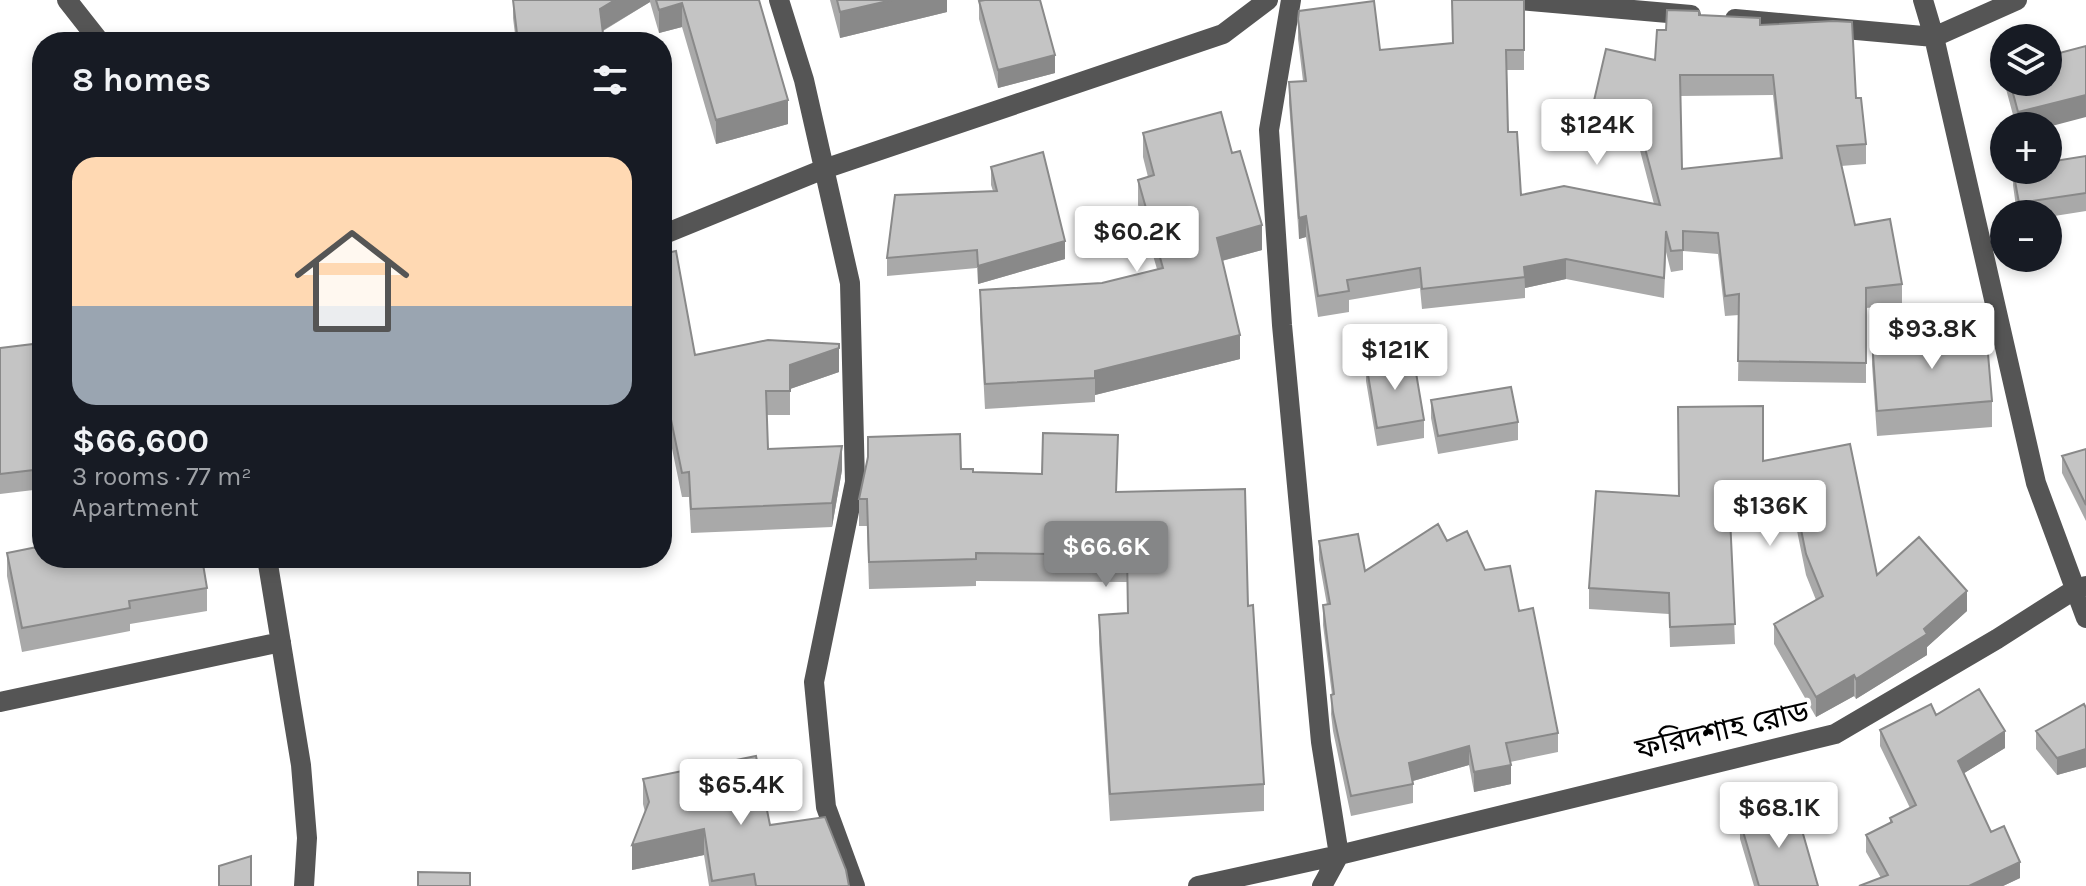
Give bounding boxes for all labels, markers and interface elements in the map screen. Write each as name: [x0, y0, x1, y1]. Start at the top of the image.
map controls: [1990, 24, 2062, 272]
button: layers: [1990, 24, 2062, 96]
icon: filters: [588, 58, 632, 102]
text: 8 homes: [72, 60, 211, 100]
pin: $124K: [1541, 99, 1653, 167]
text: $124K: [1559, 109, 1635, 140]
button: +: [1990, 112, 2062, 184]
button: −: [1990, 200, 2062, 272]
pin: $60.2K: [1072, 206, 1202, 274]
icon: home: [280, 209, 424, 353]
text: $60.2K: [1093, 216, 1181, 247]
pin: $93.8K: [1867, 303, 1997, 371]
text: $93.8K: [1887, 313, 1977, 344]
pin: $121K: [1339, 324, 1451, 392]
text: $121K: [1360, 334, 1430, 365]
text: $66,600: [72, 421, 209, 461]
text: 3 rooms · 77 m²: [72, 461, 252, 492]
pin: $136K: [1714, 480, 1826, 548]
text: $136K: [1732, 490, 1808, 521]
text: Apartment: [72, 492, 199, 523]
pin: $66.6K: [1041, 521, 1171, 589]
text: $66.6K: [1062, 531, 1150, 562]
street label: ফরিদশাহ রোড: [1631, 692, 1813, 768]
pin: $65.4K: [676, 759, 806, 827]
text: $65.4K: [698, 769, 784, 800]
pin: $68.1K: [1714, 782, 1844, 850]
text: $68.1K: [1738, 792, 1820, 823]

